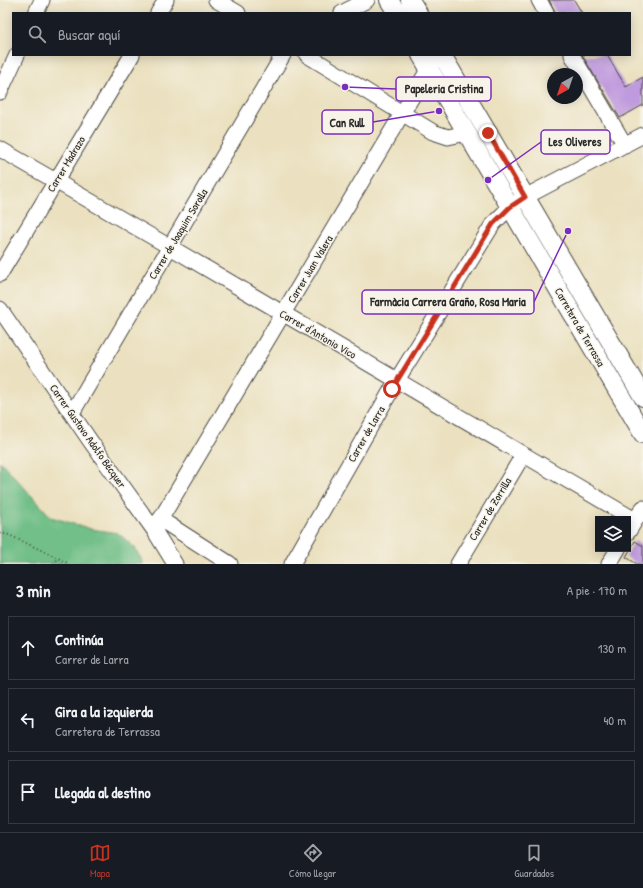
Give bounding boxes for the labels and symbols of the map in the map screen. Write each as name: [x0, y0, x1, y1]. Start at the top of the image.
north arrow: [547, 68, 583, 104]
callout: Papeleria Cristina: [396, 77, 491, 101]
text: Papeleria Cristina: [405, 80, 484, 98]
callout: Can Rull: [322, 110, 373, 134]
text: Can Rull: [330, 114, 365, 131]
route end: [479, 124, 497, 142]
callout: Les Oliveres: [541, 130, 610, 154]
street label: Carrer Madrazo: [44, 133, 88, 195]
text: Les Oliveres: [549, 133, 602, 150]
street label: Carrer de Joaquim Sorolla: [145, 186, 211, 282]
street label: Carrer Juan Valera: [284, 232, 336, 305]
street label: Carretera de Terrassa: [552, 285, 609, 370]
callout: Farmàcia Carrera Graño, Rosa Maria: [362, 290, 534, 314]
text: Farmàcia Carrera Graño, Rosa Maria: [369, 293, 526, 310]
street label: Carrer d'Antonio Vico: [277, 306, 359, 362]
route start: [383, 380, 401, 398]
street label: Carrer Gustavo Adolfo Bécquer: [47, 381, 130, 491]
street label: Carrer de Larra: [344, 403, 388, 464]
street label: Carrer de Zorrilla: [466, 474, 515, 543]

